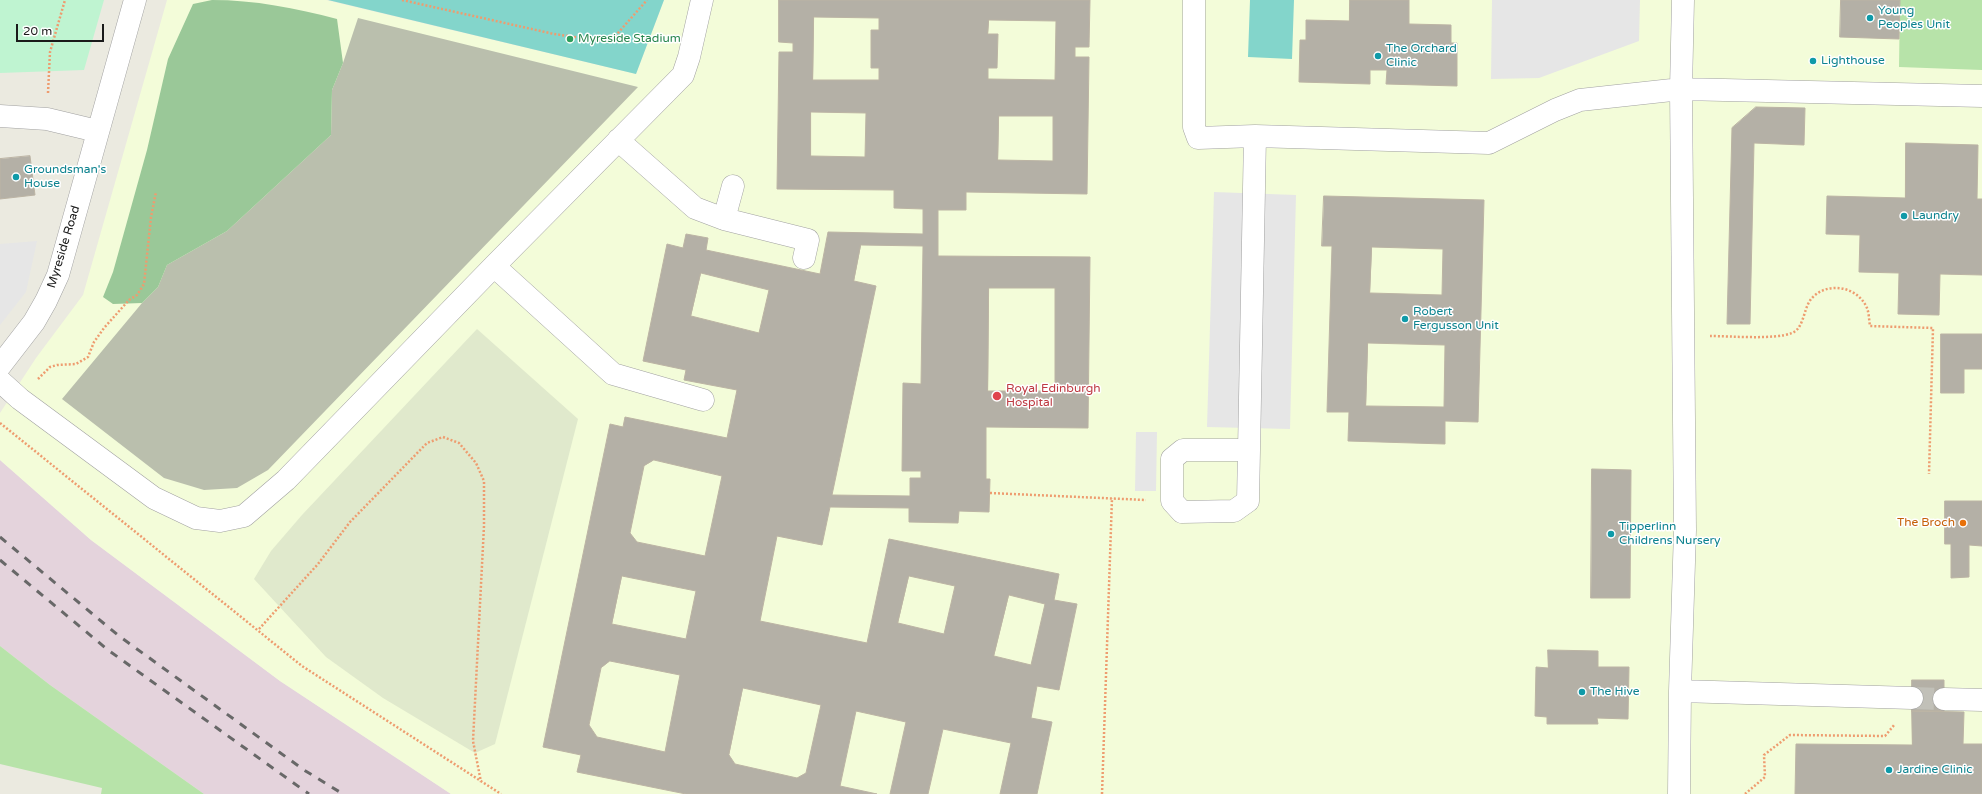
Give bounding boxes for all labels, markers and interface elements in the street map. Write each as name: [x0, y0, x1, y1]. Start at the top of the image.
place label: Young Peoples Unit: [1878, 4, 1950, 32]
marker: Young Peoples Unit: [1865, 13, 1875, 23]
scale bar: [18, 16, 106, 42]
text: 20 m: [23, 24, 52, 38]
place label: Myreside Stadium: [578, 32, 681, 46]
marker: Myreside Stadium: [565, 34, 575, 44]
place label: The Orchard Clinic: [1386, 42, 1457, 70]
marker: The Orchard Clinic: [1373, 51, 1383, 61]
place label: Lighthouse: [1821, 54, 1885, 68]
marker: Lighthouse: [1808, 56, 1818, 66]
place label: Groundsman's House: [24, 163, 106, 191]
marker: Groundsman's House: [11, 172, 21, 182]
street label: Myreside Road: [45, 204, 83, 290]
place label: Laundry: [1912, 209, 1959, 223]
marker: Laundry: [1899, 211, 1909, 221]
place label: Robert Fergusson Unit: [1413, 305, 1499, 333]
marker: Robert Fergusson Unit: [1400, 314, 1410, 324]
place label: Royal Edinburgh Hospital: [1006, 382, 1101, 410]
marker: Royal Edinburgh Hospital: [991, 390, 1003, 402]
place label: The Broch: [1897, 516, 1955, 530]
marker: The Broch: [1958, 518, 1968, 528]
place label: Tipperlinn Childrens Nursery: [1619, 520, 1721, 548]
marker: Tipperlinn Childrens Nursery: [1606, 529, 1616, 539]
place label: The Hive: [1590, 685, 1639, 699]
marker: The Hive: [1577, 687, 1587, 697]
place label: Jardine Clinic: [1897, 763, 1973, 777]
marker: Jardine Clinic: [1884, 765, 1894, 775]

